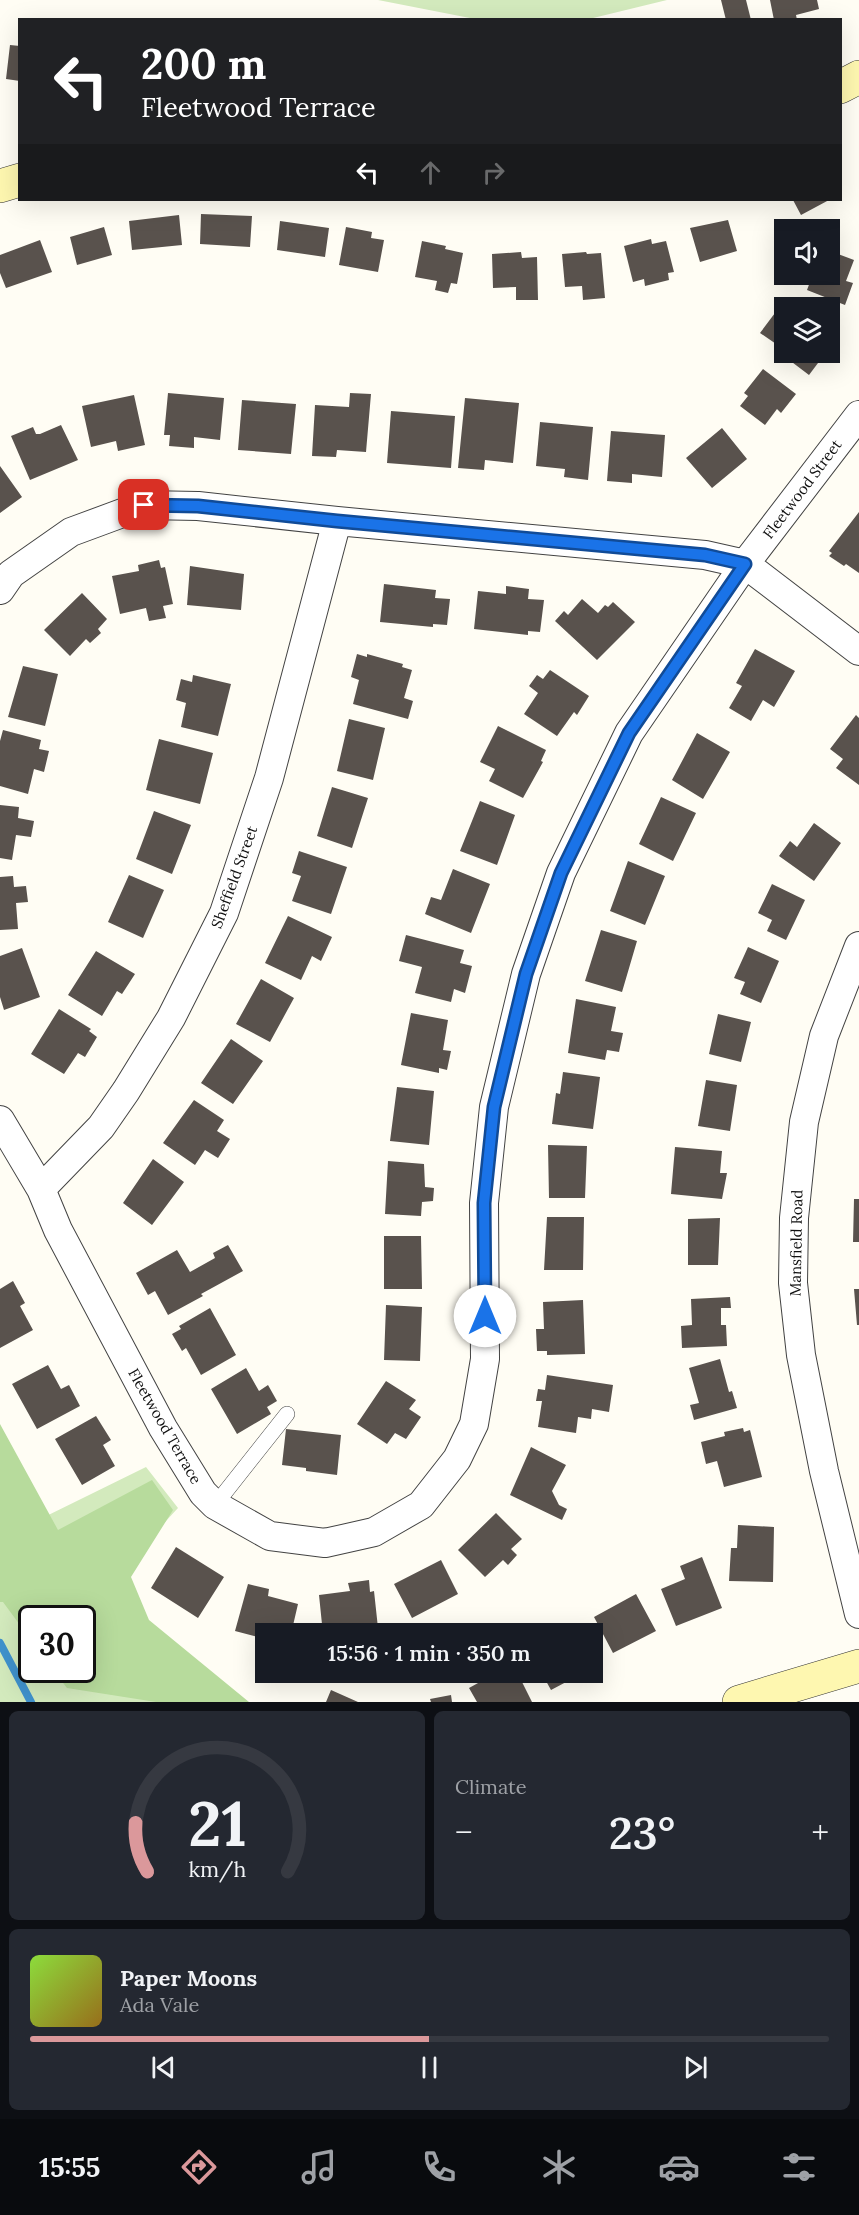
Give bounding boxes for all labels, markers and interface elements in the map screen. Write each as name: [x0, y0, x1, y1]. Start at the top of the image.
text: 200 m: [141, 37, 267, 91]
icon: left: [42, 42, 120, 120]
text: Fleetwood Terrace: [141, 90, 376, 124]
icon: left: [351, 156, 384, 189]
icon: ahead: [414, 156, 447, 189]
icon: right: [477, 156, 510, 189]
map controls: [774, 219, 840, 363]
button: sound: [774, 219, 840, 285]
button: layers: [774, 297, 840, 363]
street label: Fleetwood Street: [759, 436, 846, 542]
pin: [118, 479, 169, 530]
icon: arrive: [127, 488, 160, 521]
street label: Sheffield Street: [207, 823, 261, 931]
street label: Mansfield Road: [786, 1189, 806, 1297]
position arrow: [453, 1284, 517, 1348]
street label: Fleetwood Terrace: [124, 1365, 206, 1487]
speed limit sign: 30: [18, 1605, 96, 1683]
text: 15:56 · 1 min · 350 m: [327, 1639, 531, 1667]
text: Climate: [455, 1774, 527, 1799]
text: 21: [188, 1783, 246, 1863]
text: 23°: [609, 1804, 675, 1861]
text: −: [455, 1811, 473, 1853]
text: +: [811, 1811, 829, 1853]
text: km/h: [188, 1856, 246, 1884]
text: Paper Moons: [120, 1964, 257, 1992]
text: Ada Vale: [120, 1992, 199, 2017]
icon: previous: [147, 2051, 180, 2084]
icon: pause: [413, 2051, 446, 2084]
icon: next: [679, 2051, 712, 2084]
icon: directions: [178, 2146, 220, 2188]
icon: music: [298, 2146, 340, 2188]
icon: phone: [418, 2146, 460, 2188]
icon: climate: [538, 2146, 580, 2188]
icon: car: [658, 2146, 700, 2188]
icon: filters: [778, 2146, 820, 2188]
text: 15:55: [39, 2150, 100, 2184]

